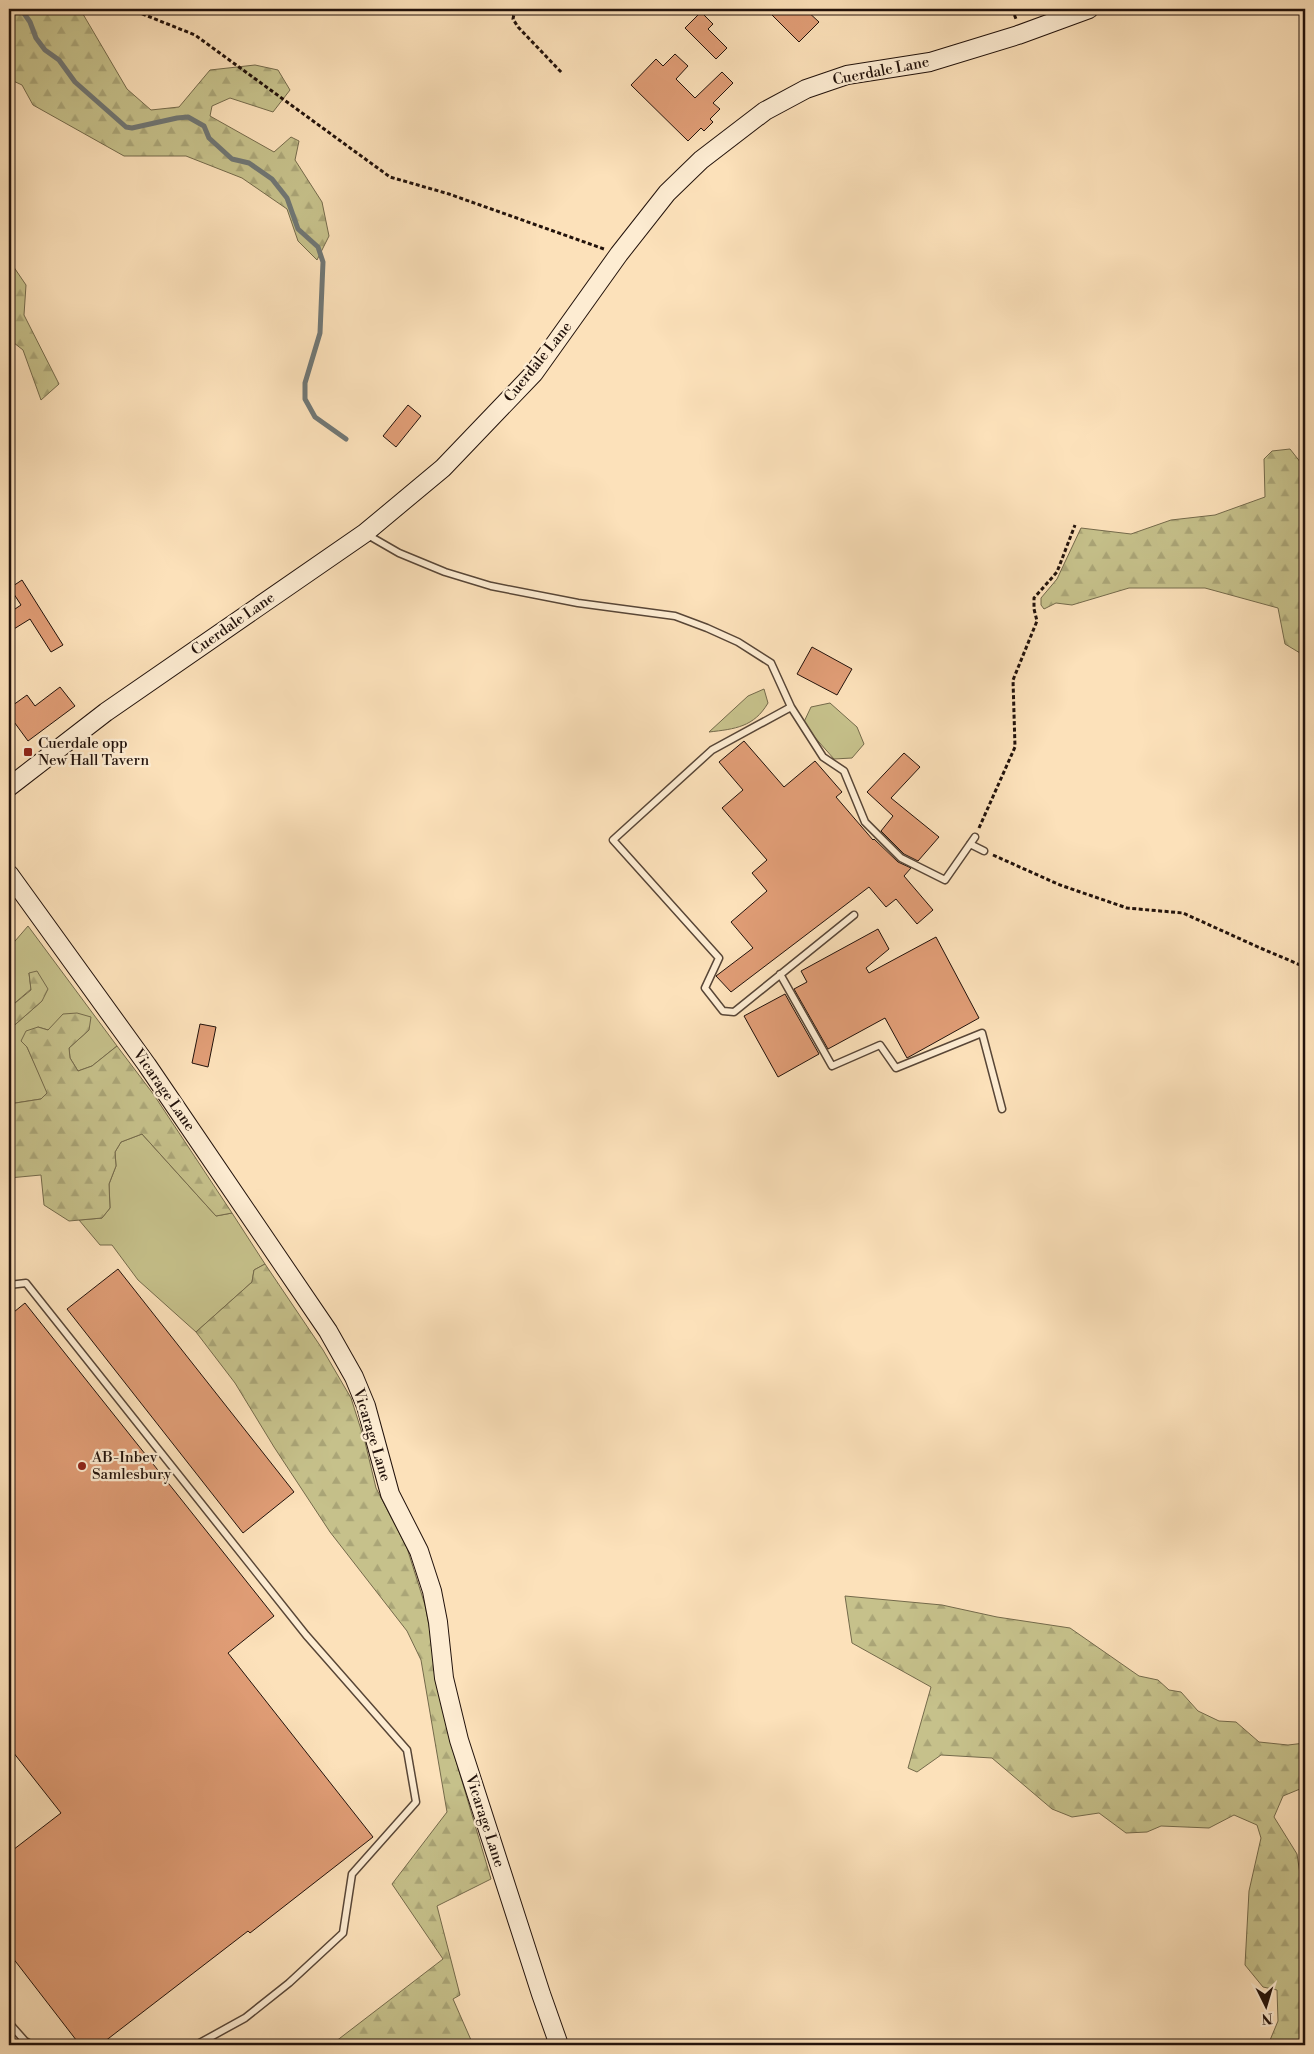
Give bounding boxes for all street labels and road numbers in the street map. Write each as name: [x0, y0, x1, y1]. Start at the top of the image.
street label: Cuerdale Lane: [831, 52, 931, 90]
street label: Cuerdale Lane: [500, 318, 576, 406]
street label: Cuerdale Lane: [187, 588, 279, 660]
street label: Vicarage Lane: [128, 1044, 199, 1135]
street label: Vicarage Lane: [349, 1385, 395, 1484]
street label: Vicarage Lane: [461, 1771, 509, 1870]

